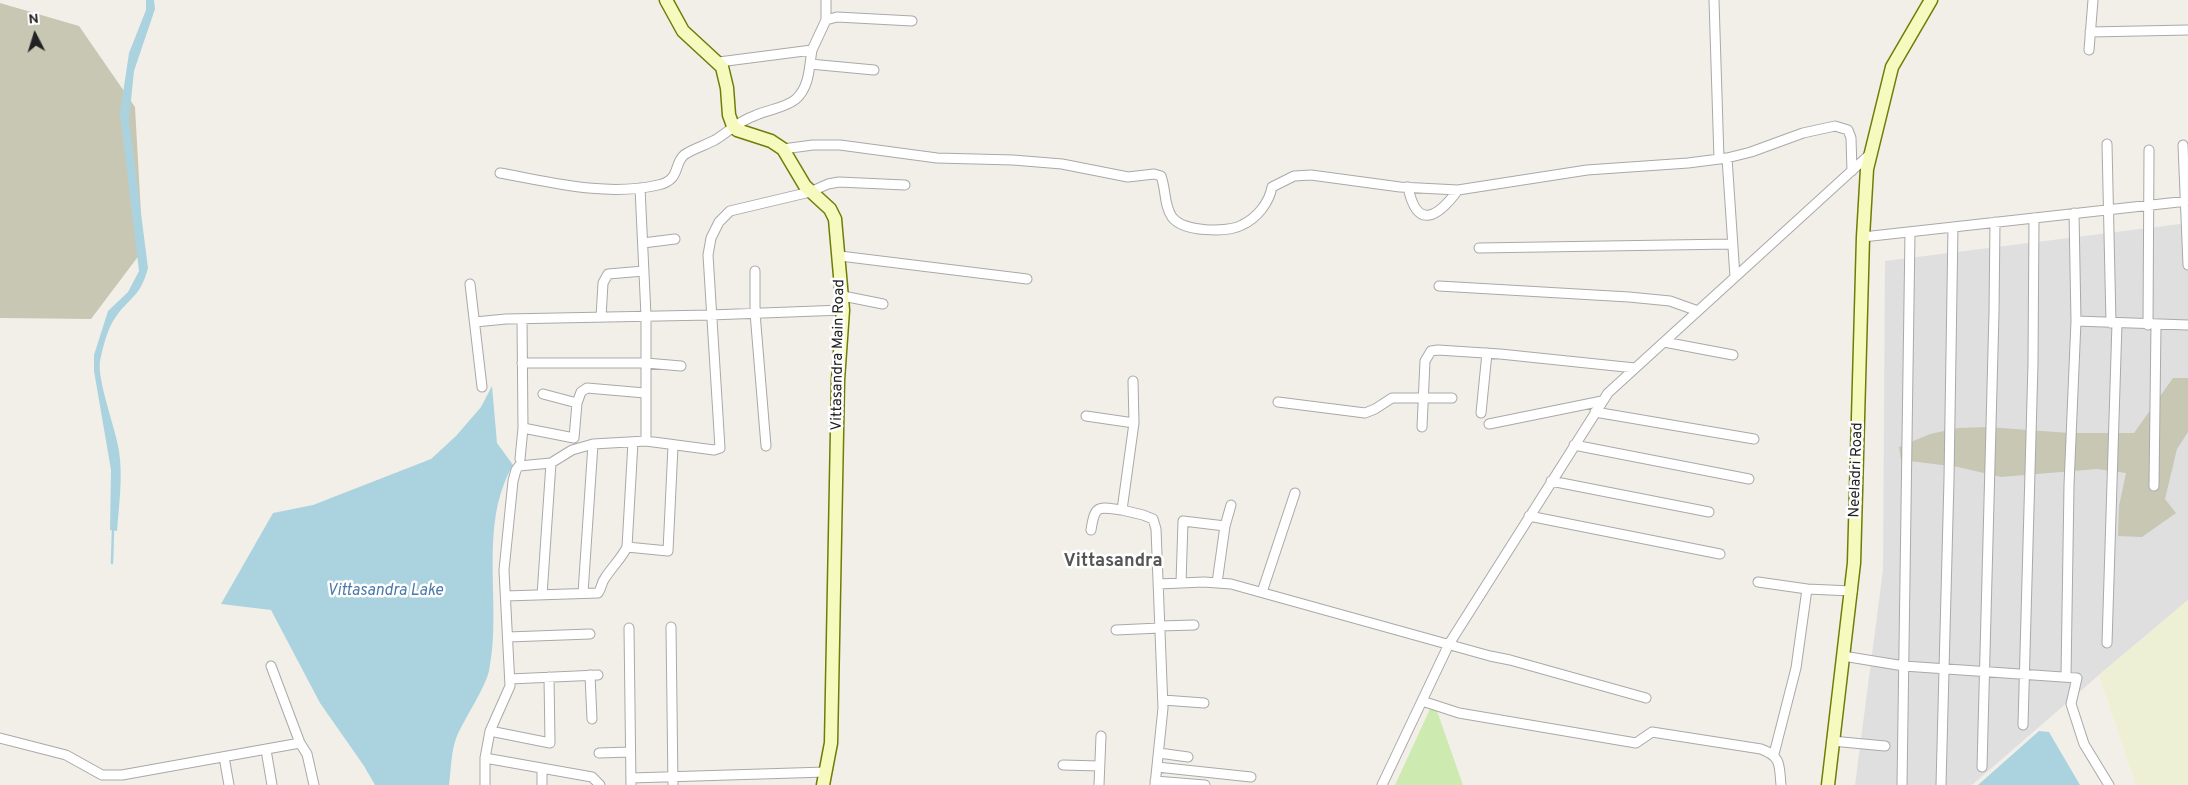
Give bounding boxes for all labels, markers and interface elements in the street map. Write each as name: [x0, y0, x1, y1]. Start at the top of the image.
north arrow: [10, 10, 60, 60]
text: N: [28, 11, 39, 28]
street label: Vittasandra Main Road: [829, 279, 849, 431]
street label: Neeladri Road: [1846, 422, 1868, 518]
district label: Vittasandra: [1064, 551, 1162, 573]
water label: Vittasandra Lake: [327, 582, 443, 602]

